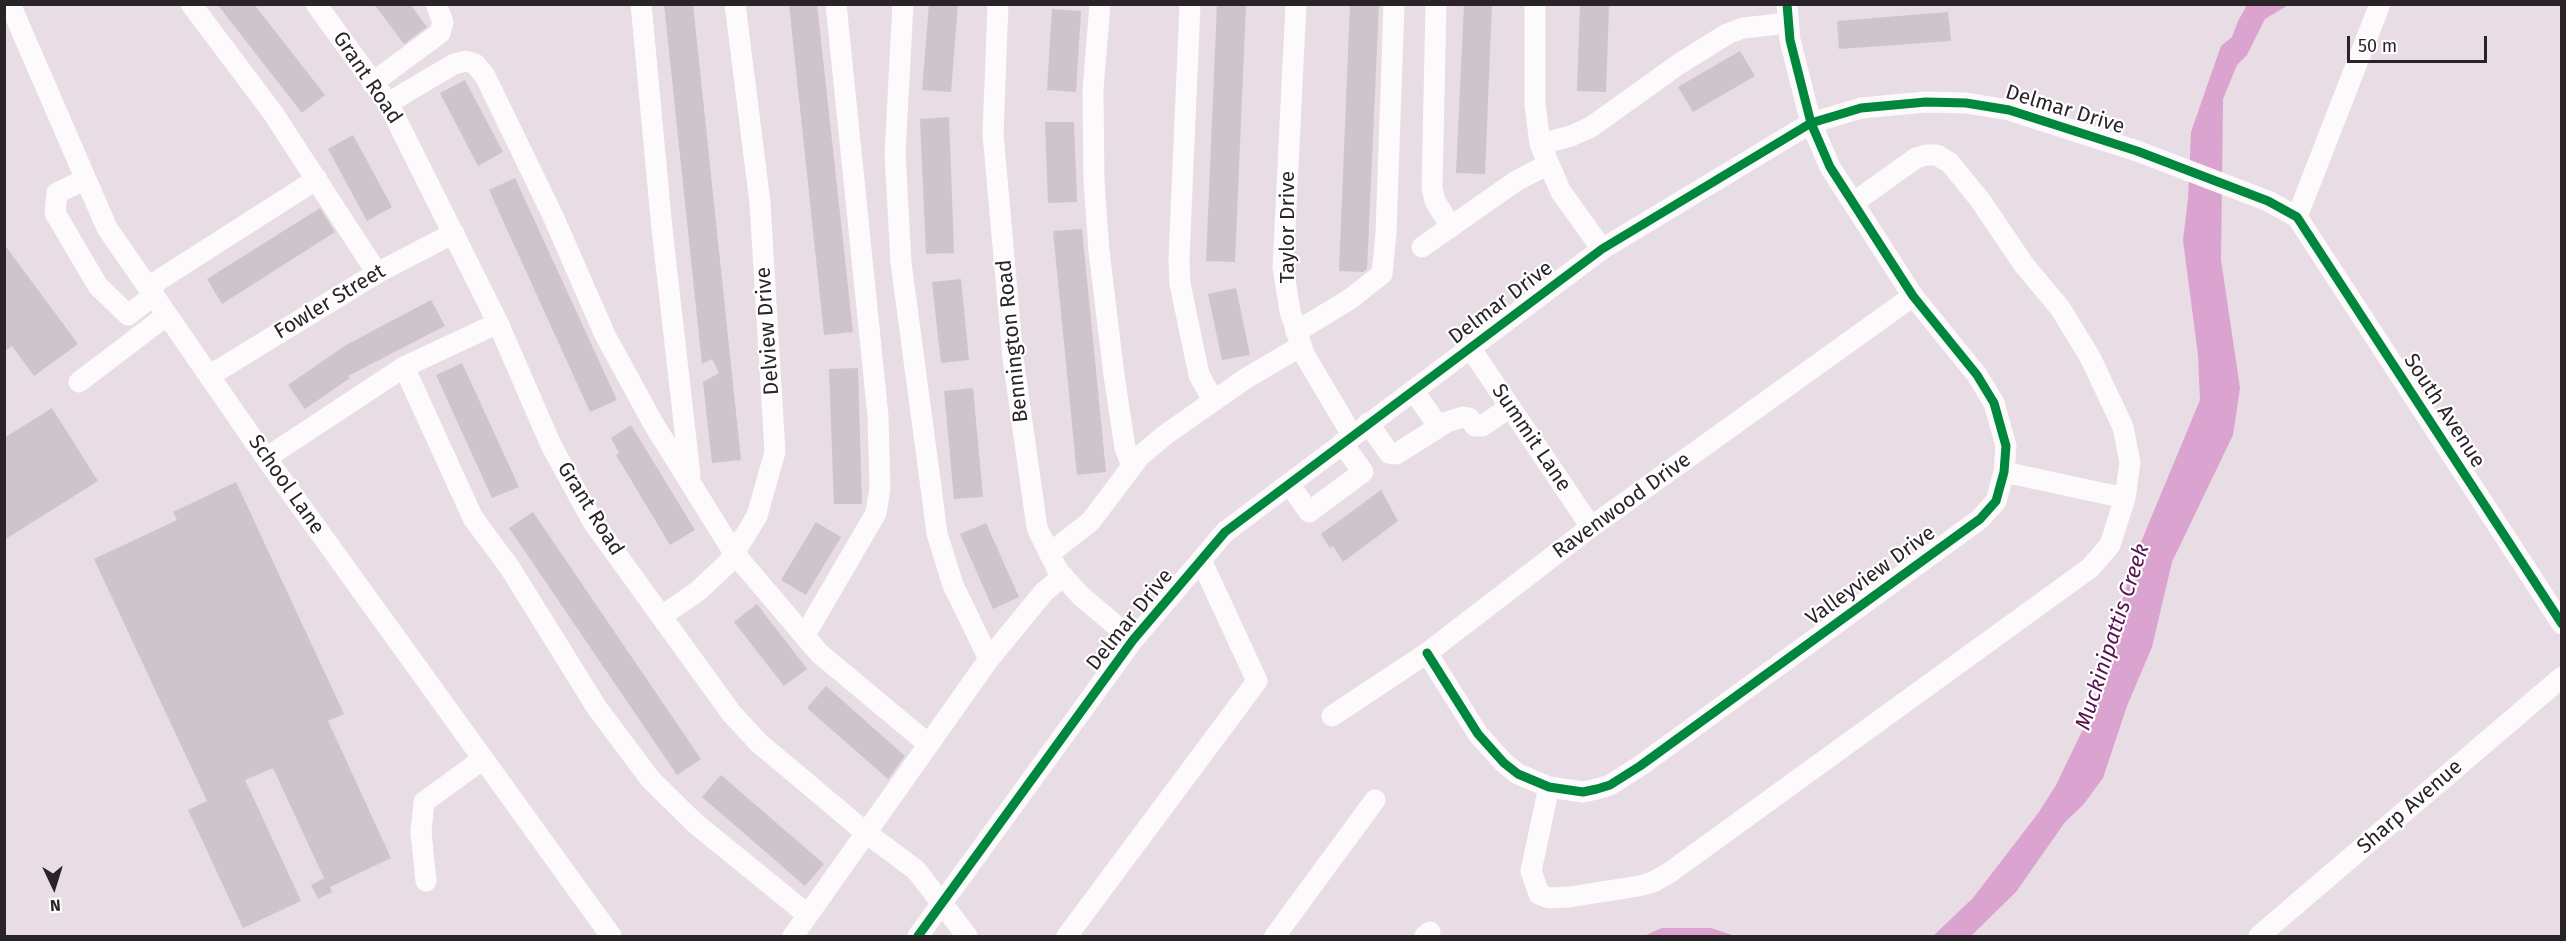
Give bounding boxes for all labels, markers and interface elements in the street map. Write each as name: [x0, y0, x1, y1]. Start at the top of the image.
scale bar: [2350, 24, 2490, 62]
street label: Grant Road: [327, 27, 407, 129]
text: 50 m: [2358, 35, 2397, 57]
street label: Delmar Drive: [2002, 80, 2128, 140]
street label: Taylor Drive: [1275, 171, 1301, 283]
street label: Delmar Drive: [1444, 256, 1558, 350]
street label: Bennington Road: [992, 258, 1034, 424]
street label: Fowler Street: [270, 259, 390, 345]
street label: Delview Drive: [751, 266, 785, 396]
street label: South Avenue: [2398, 349, 2490, 473]
street label: Summit Lane: [1486, 379, 1576, 497]
street label: School Lane: [243, 430, 329, 540]
street label: Ravenwood Drive: [1548, 447, 1696, 565]
street label: Grant Road: [551, 457, 629, 561]
street label: Valleyview Drive: [1801, 521, 1941, 631]
water label: Muckinipattis Creek: [2070, 541, 2156, 733]
street label: Delmar Drive: [1081, 564, 1179, 676]
street label: Sharp Avenue: [2352, 755, 2468, 859]
north arrow: [24, 857, 84, 917]
text: N: [49, 896, 61, 915]

